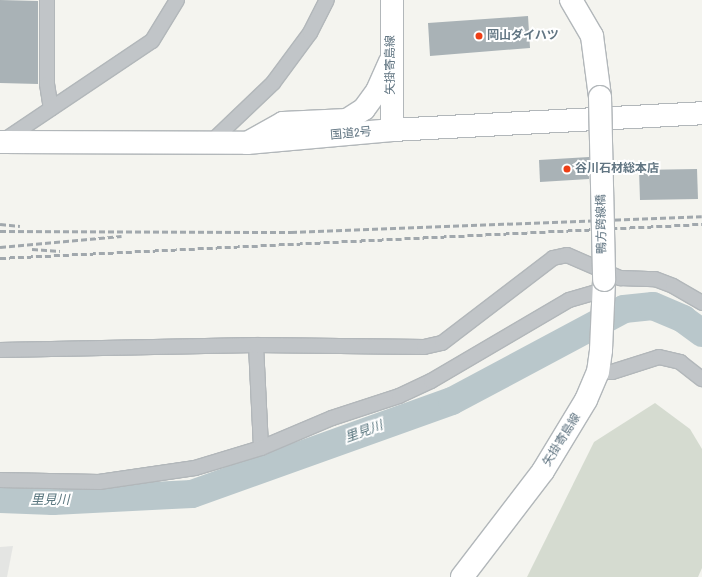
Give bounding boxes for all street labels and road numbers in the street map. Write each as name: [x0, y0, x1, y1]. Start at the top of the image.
street label: 矢掛寄島線: [384, 35, 398, 95]
street label: 国道2号: [330, 125, 372, 143]
street label: 鴨方跨線橋: [594, 194, 610, 254]
street label: 矢掛寄島線: [540, 411, 584, 469]

